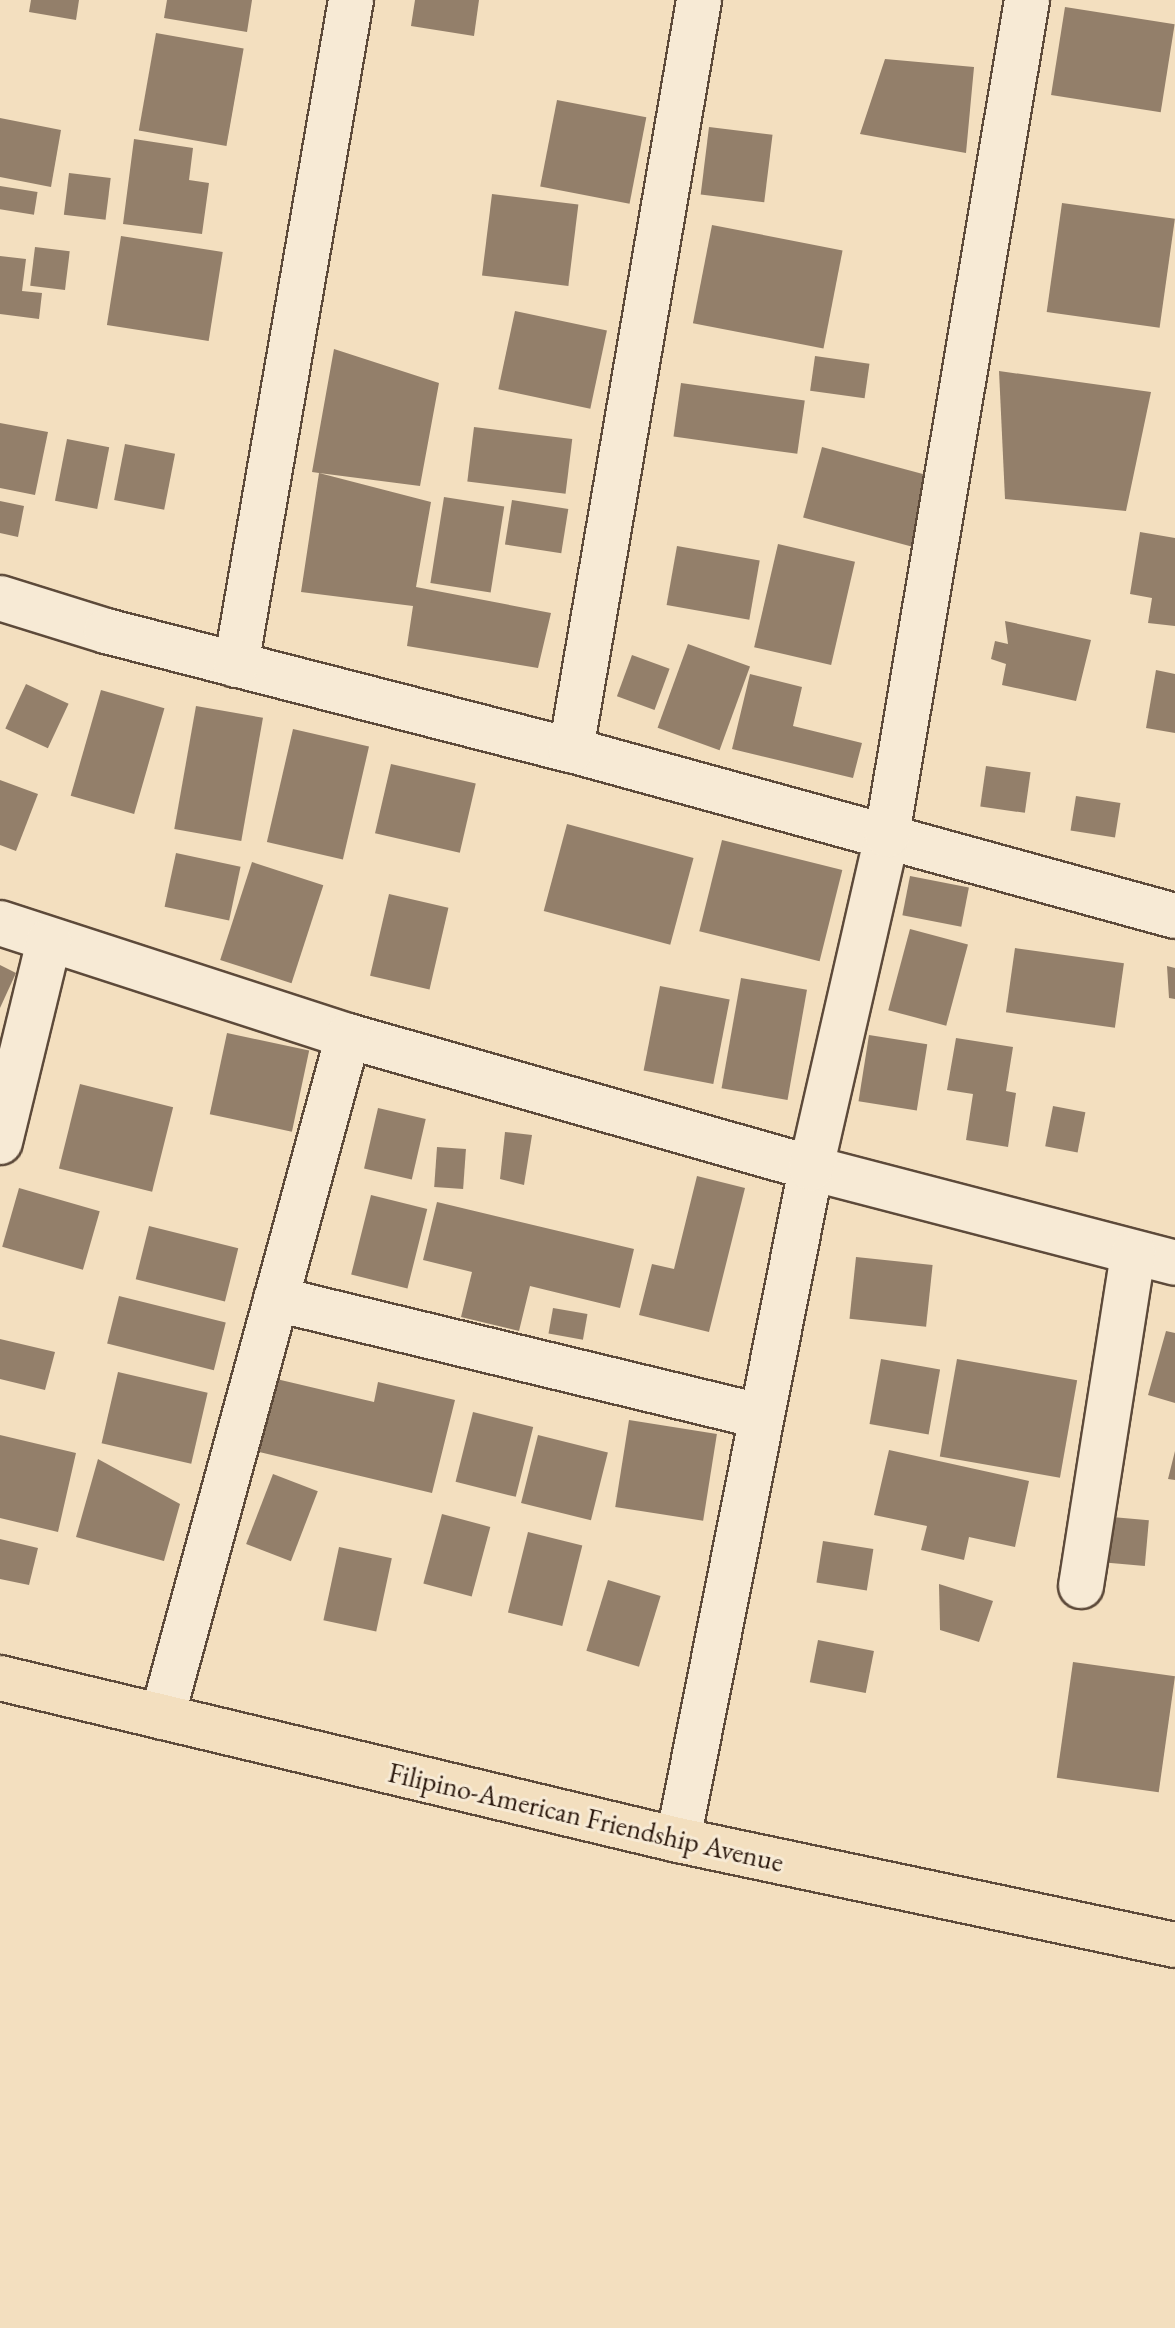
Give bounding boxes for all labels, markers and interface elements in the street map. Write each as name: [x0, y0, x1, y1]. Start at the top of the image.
street label: Filipino-American Friendship Avenue: [385, 1755, 787, 1879]

